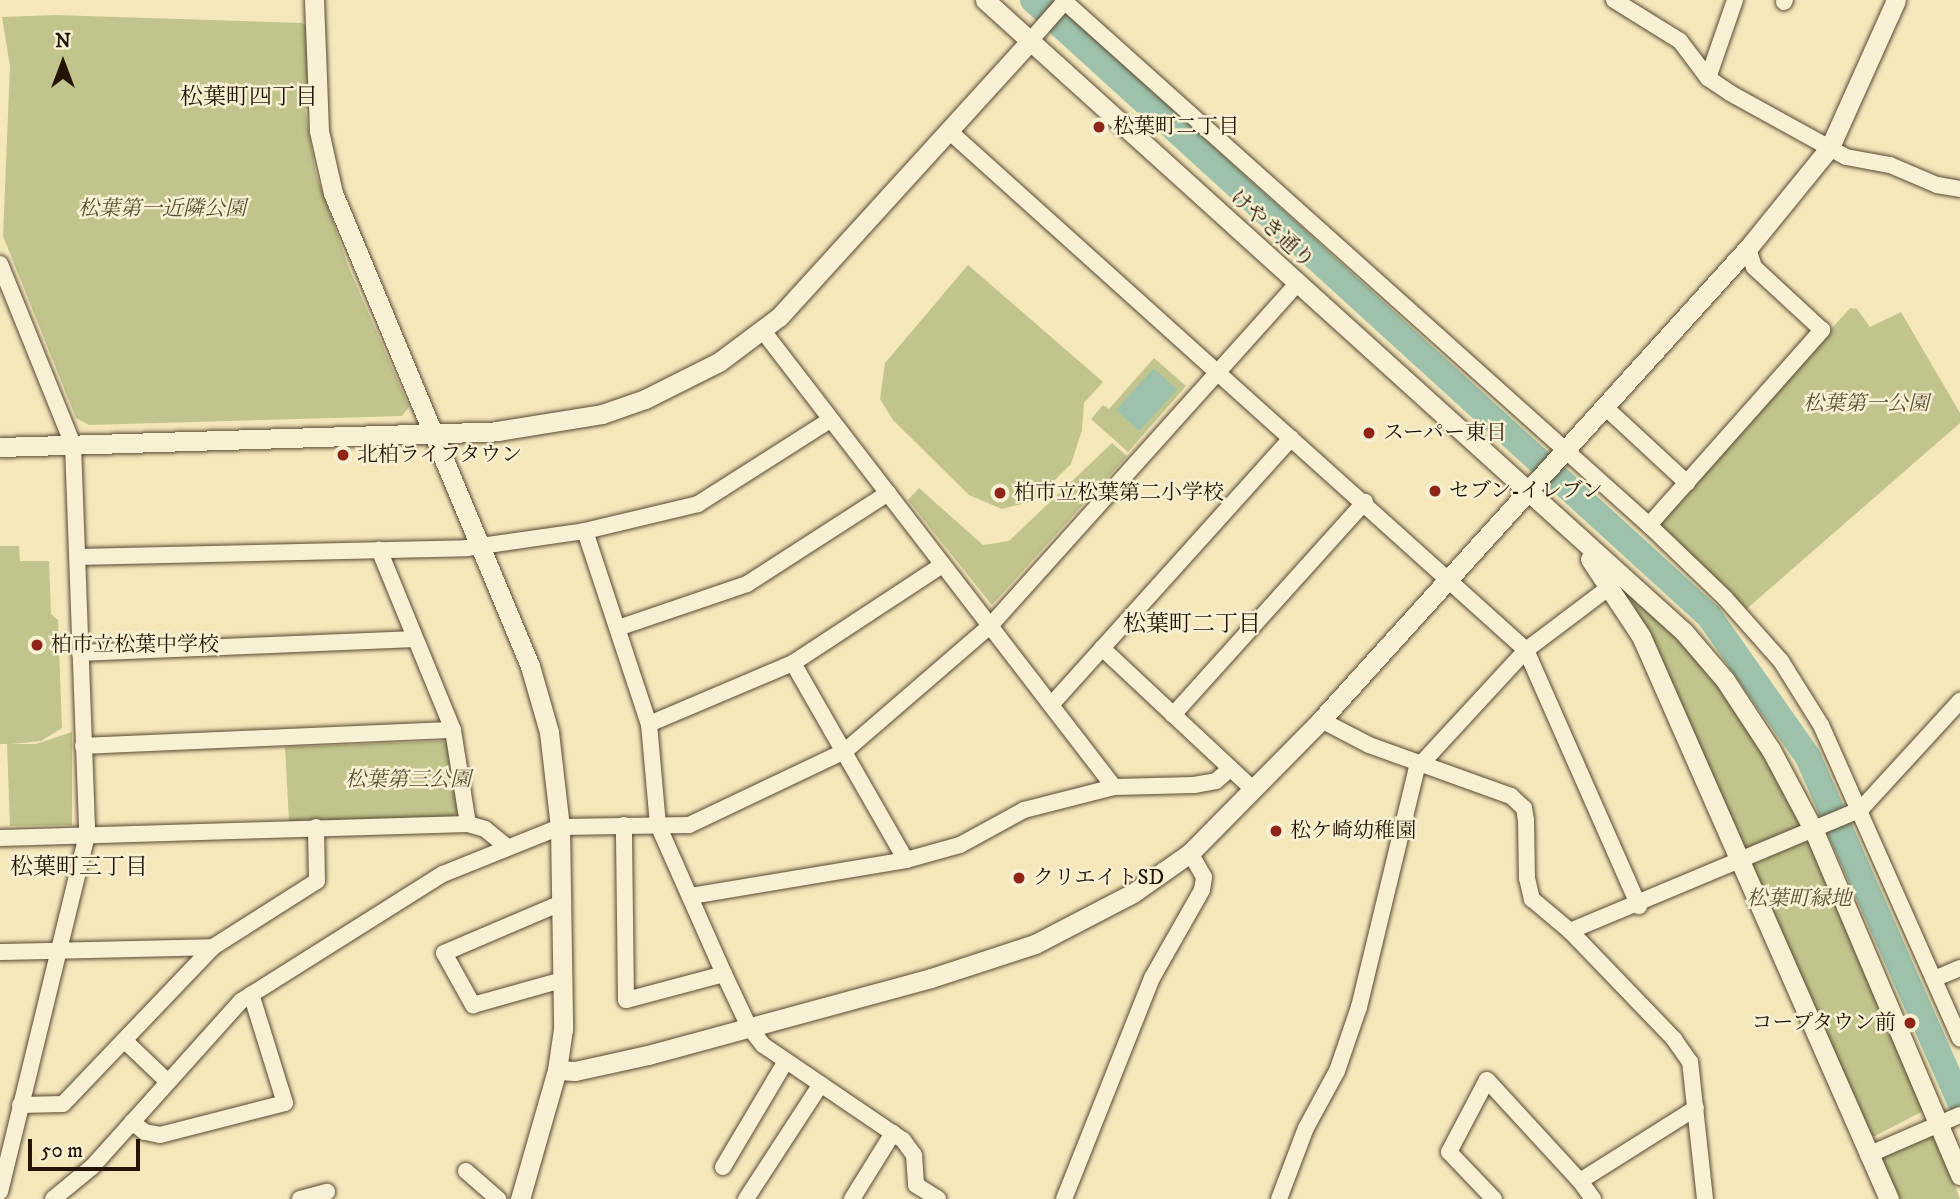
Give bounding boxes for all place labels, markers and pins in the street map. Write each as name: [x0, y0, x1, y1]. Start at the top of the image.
place label: 松葉町二丁目: [1113, 114, 1239, 140]
marker: 松葉町二丁目: [1091, 119, 1107, 135]
place label: スーパー東日: [1383, 420, 1508, 446]
marker: スーパー東日: [1361, 425, 1377, 441]
place label: 北柏ライフタウン: [357, 442, 525, 468]
marker: 北柏ライフタウン: [335, 447, 351, 463]
place label: セブン-イレブン: [1449, 478, 1605, 504]
place label: 柏市立松葉第二小学校: [1014, 480, 1224, 506]
marker: セブン-イレブン: [1427, 483, 1443, 499]
marker: 柏市立松葉第二小学校: [992, 485, 1008, 501]
place label: 柏市立松葉中学校: [51, 632, 219, 658]
marker: 柏市立松葉中学校: [29, 637, 45, 653]
place label: 松ケ崎幼稚園: [1290, 818, 1416, 844]
marker: 松ケ崎幼稚園: [1268, 823, 1284, 839]
place label: クリエイトSD: [1033, 865, 1165, 891]
marker: クリエイトSD: [1011, 870, 1027, 886]
place label: コープタウン前: [1749, 1010, 1896, 1036]
marker: コープタウン前: [1902, 1015, 1918, 1031]

